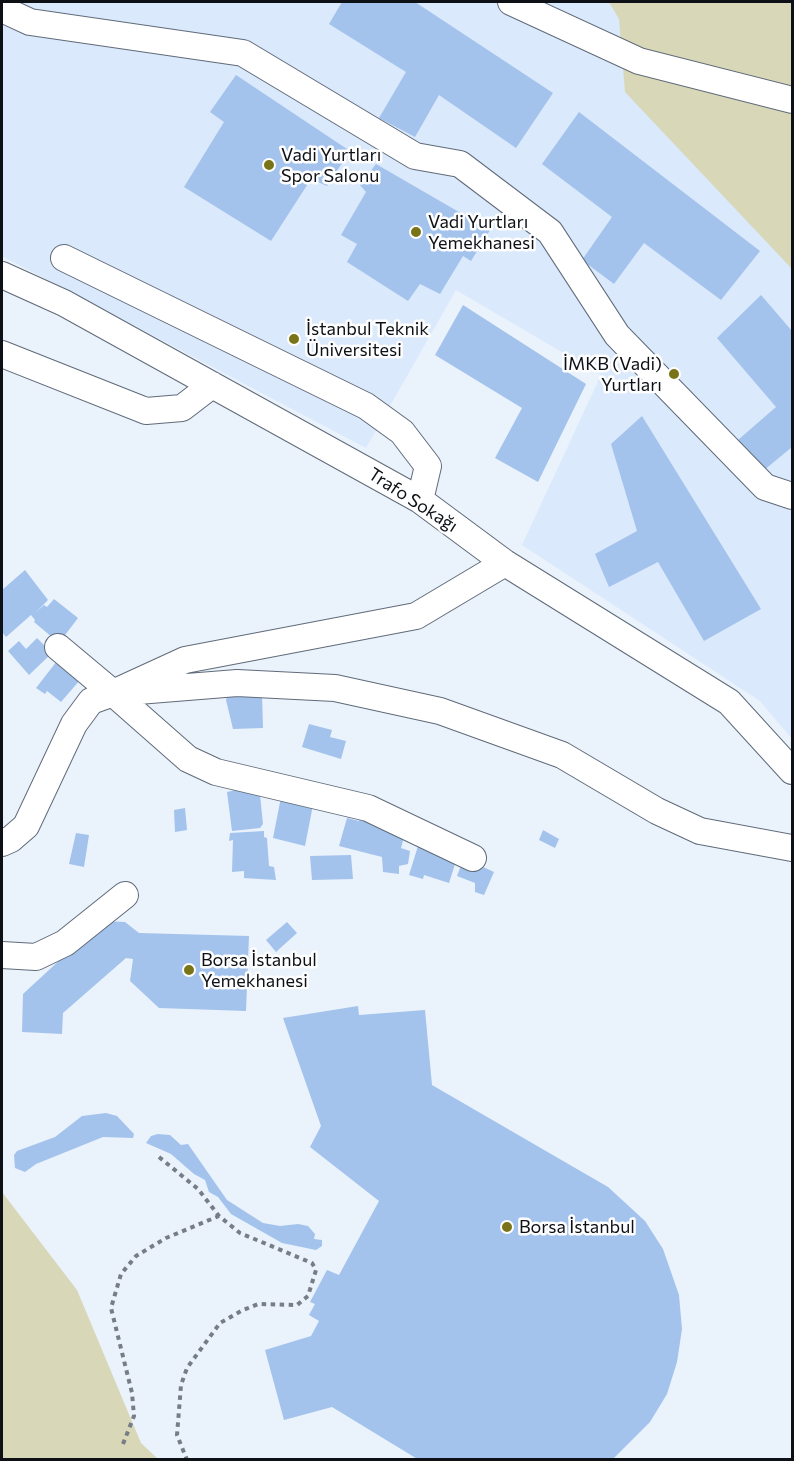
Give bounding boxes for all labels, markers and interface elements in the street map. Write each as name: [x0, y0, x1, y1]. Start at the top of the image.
place label: Vadi Yurtları Spor Salonu: [281, 144, 381, 186]
marker: Vadi Yurtları Spor Salonu: [262, 158, 276, 172]
place label: Vadi Yurtları Yemekhanesi: [428, 211, 535, 254]
marker: Vadi Yurtları Yemekhanesi: [409, 225, 423, 239]
place label: İstanbul Teknik Üniversitesi: [306, 318, 429, 360]
marker: İstanbul Teknik Üniversitesi: [287, 332, 301, 346]
place label: İMKB (Vadi) Yurtları: [563, 353, 662, 395]
marker: İMKB (Vadi) Yurtları: [667, 367, 681, 381]
street label: Trafo Sokağı: [364, 463, 462, 537]
place label: Borsa İstanbul Yemekhanesi: [201, 949, 317, 992]
marker: Borsa İstanbul Yemekhanesi: [182, 963, 196, 977]
place label: Borsa İstanbul: [519, 1216, 635, 1238]
marker: Borsa İstanbul: [500, 1220, 514, 1234]

